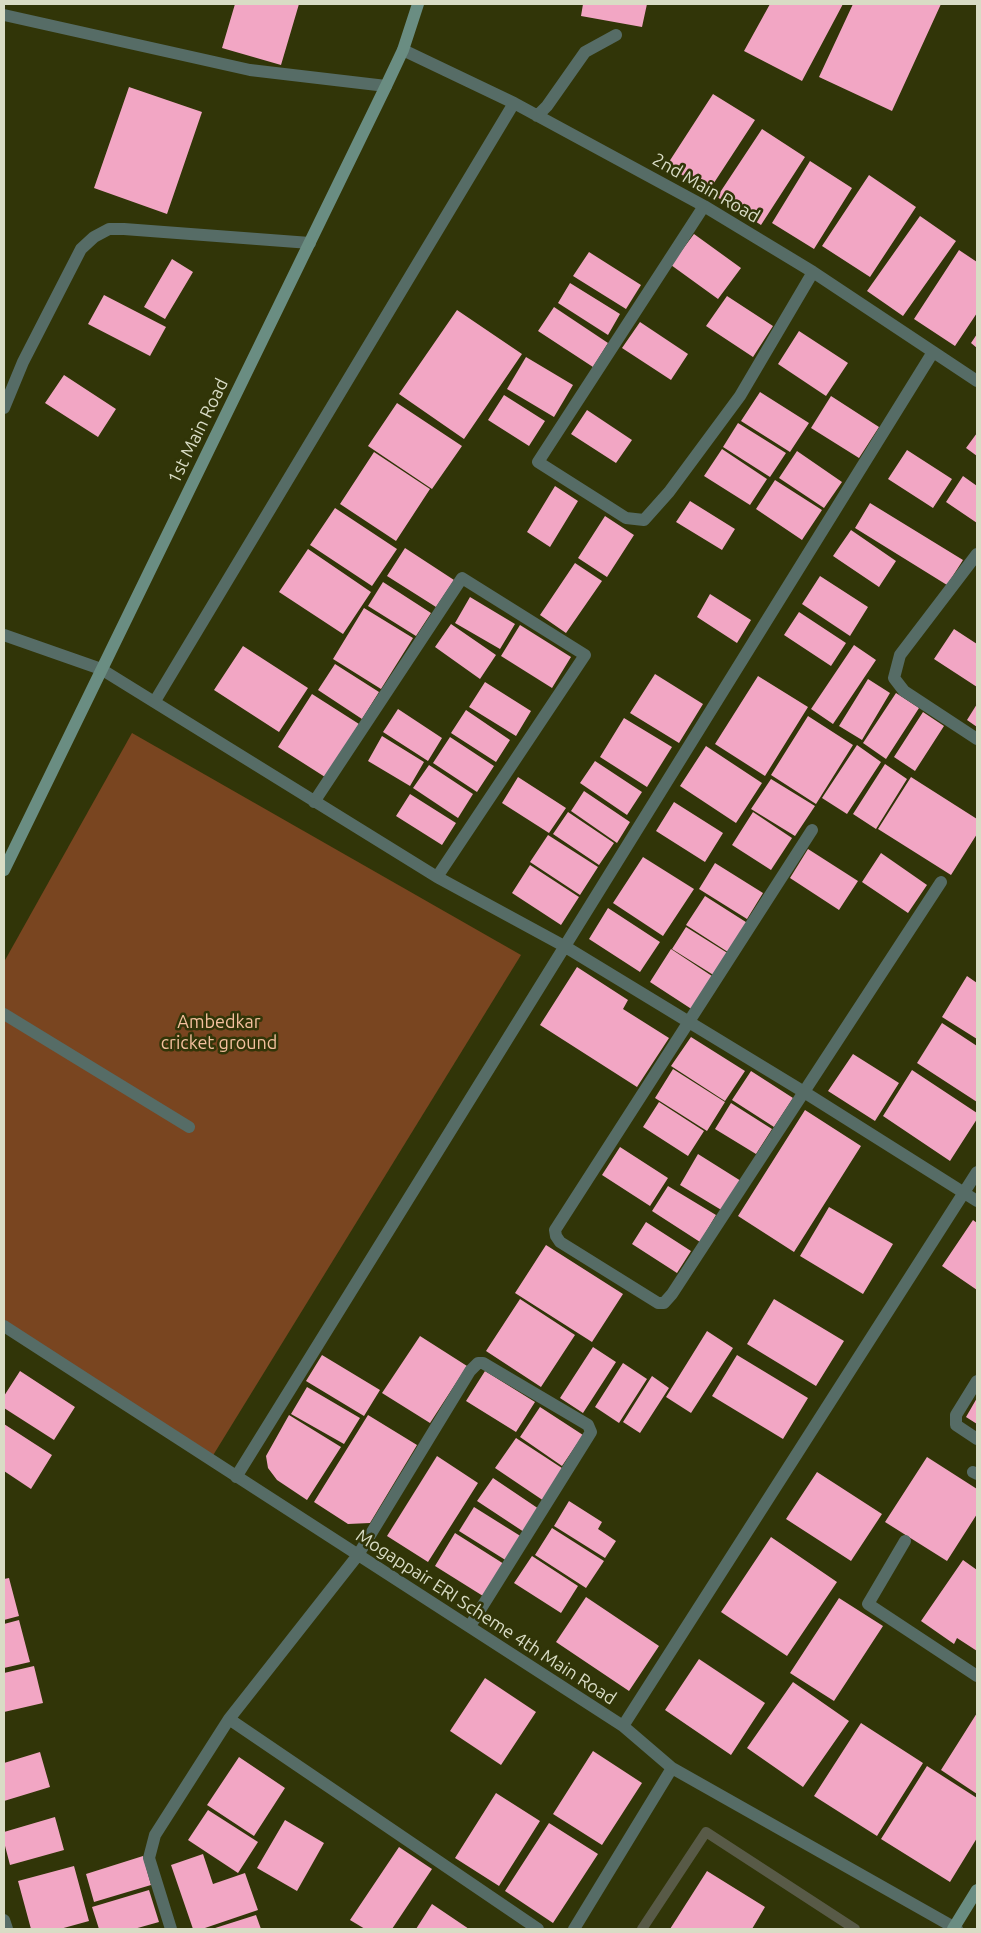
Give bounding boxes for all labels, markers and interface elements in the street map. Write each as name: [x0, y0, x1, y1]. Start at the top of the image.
street label: 2nd Main Road: [649, 149, 763, 227]
street label: 1st Main Road: [163, 375, 233, 487]
park label: Ambedkar cricket ground: [161, 1011, 277, 1054]
street label: Mogappair ERI Scheme 4th Main Road: [352, 1525, 620, 1709]

